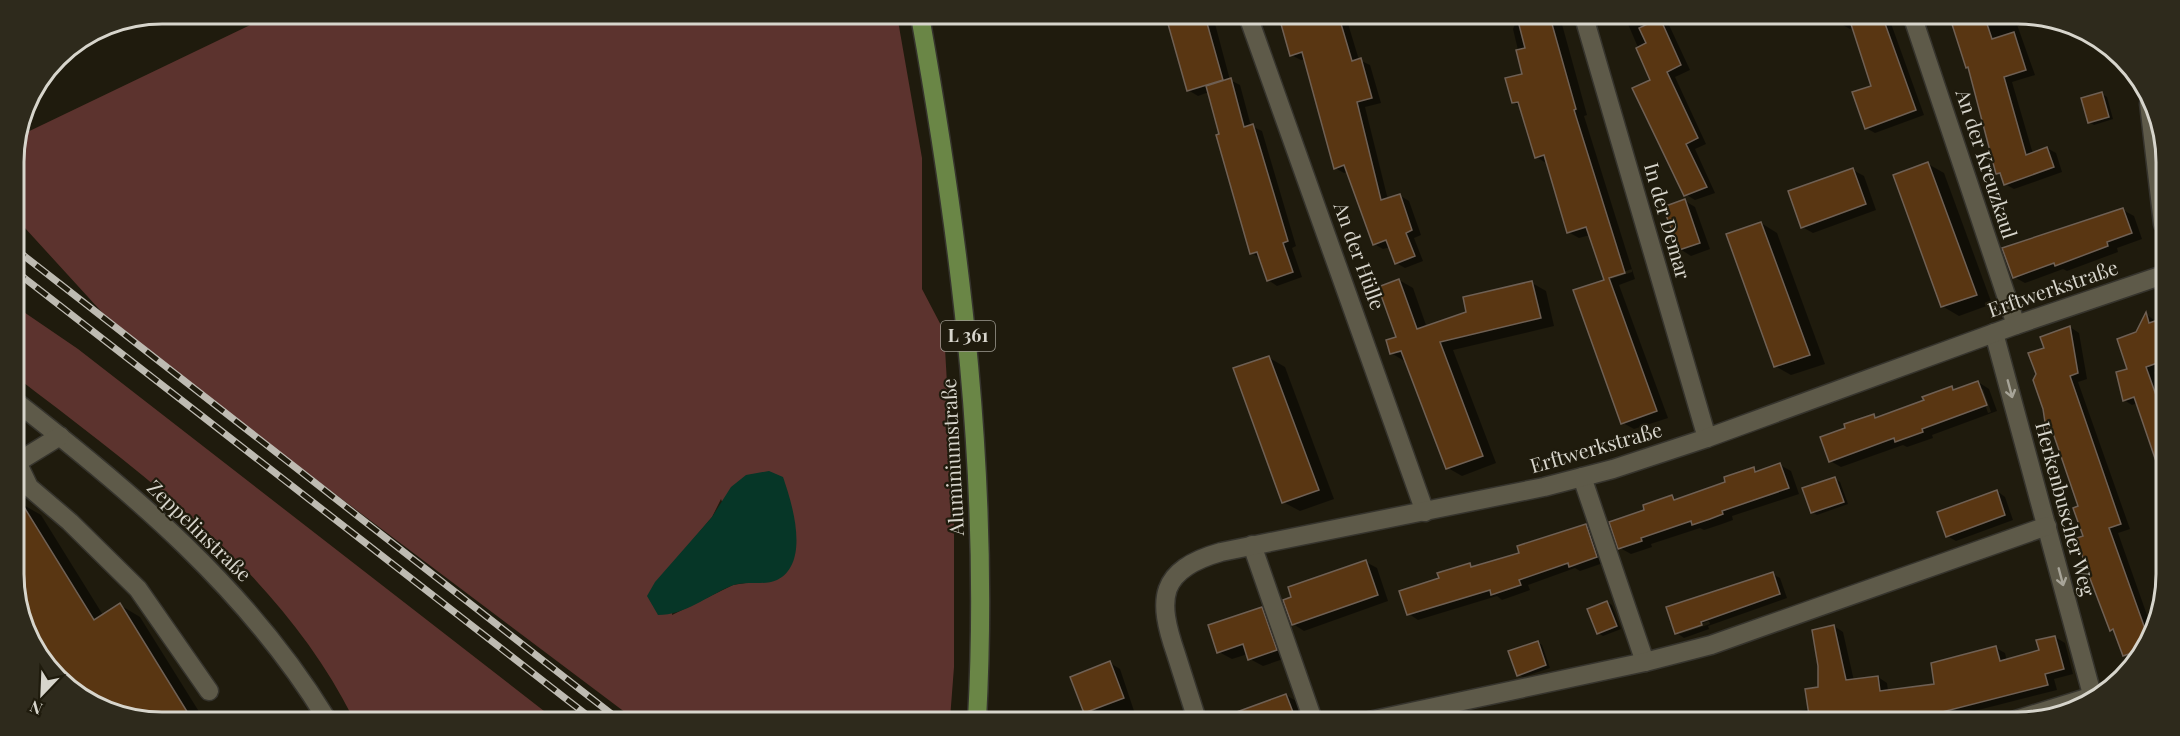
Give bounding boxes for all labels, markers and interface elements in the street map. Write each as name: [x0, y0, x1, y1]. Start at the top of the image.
street label: An der Kreuzkaul: [1950, 84, 2024, 242]
street label: In der Demar: [1639, 159, 1698, 282]
street label: An der Hülle: [1328, 197, 1392, 313]
street label: Erftwerkstraße: [1984, 253, 2121, 323]
road number: L 361: [941, 321, 995, 351]
street label: Aluminiumstraße: [934, 378, 969, 537]
one-way arrow: [2004, 379, 2016, 398]
street label: Erftwerkstraße: [1526, 415, 1665, 478]
street label: Herkenbuscher Weg: [2030, 418, 2103, 599]
street label: Zeppelinstraße: [142, 473, 258, 587]
one-way arrow: [2055, 568, 2067, 587]
north arrow: [12, 664, 72, 724]
text: N: [26, 696, 45, 720]

